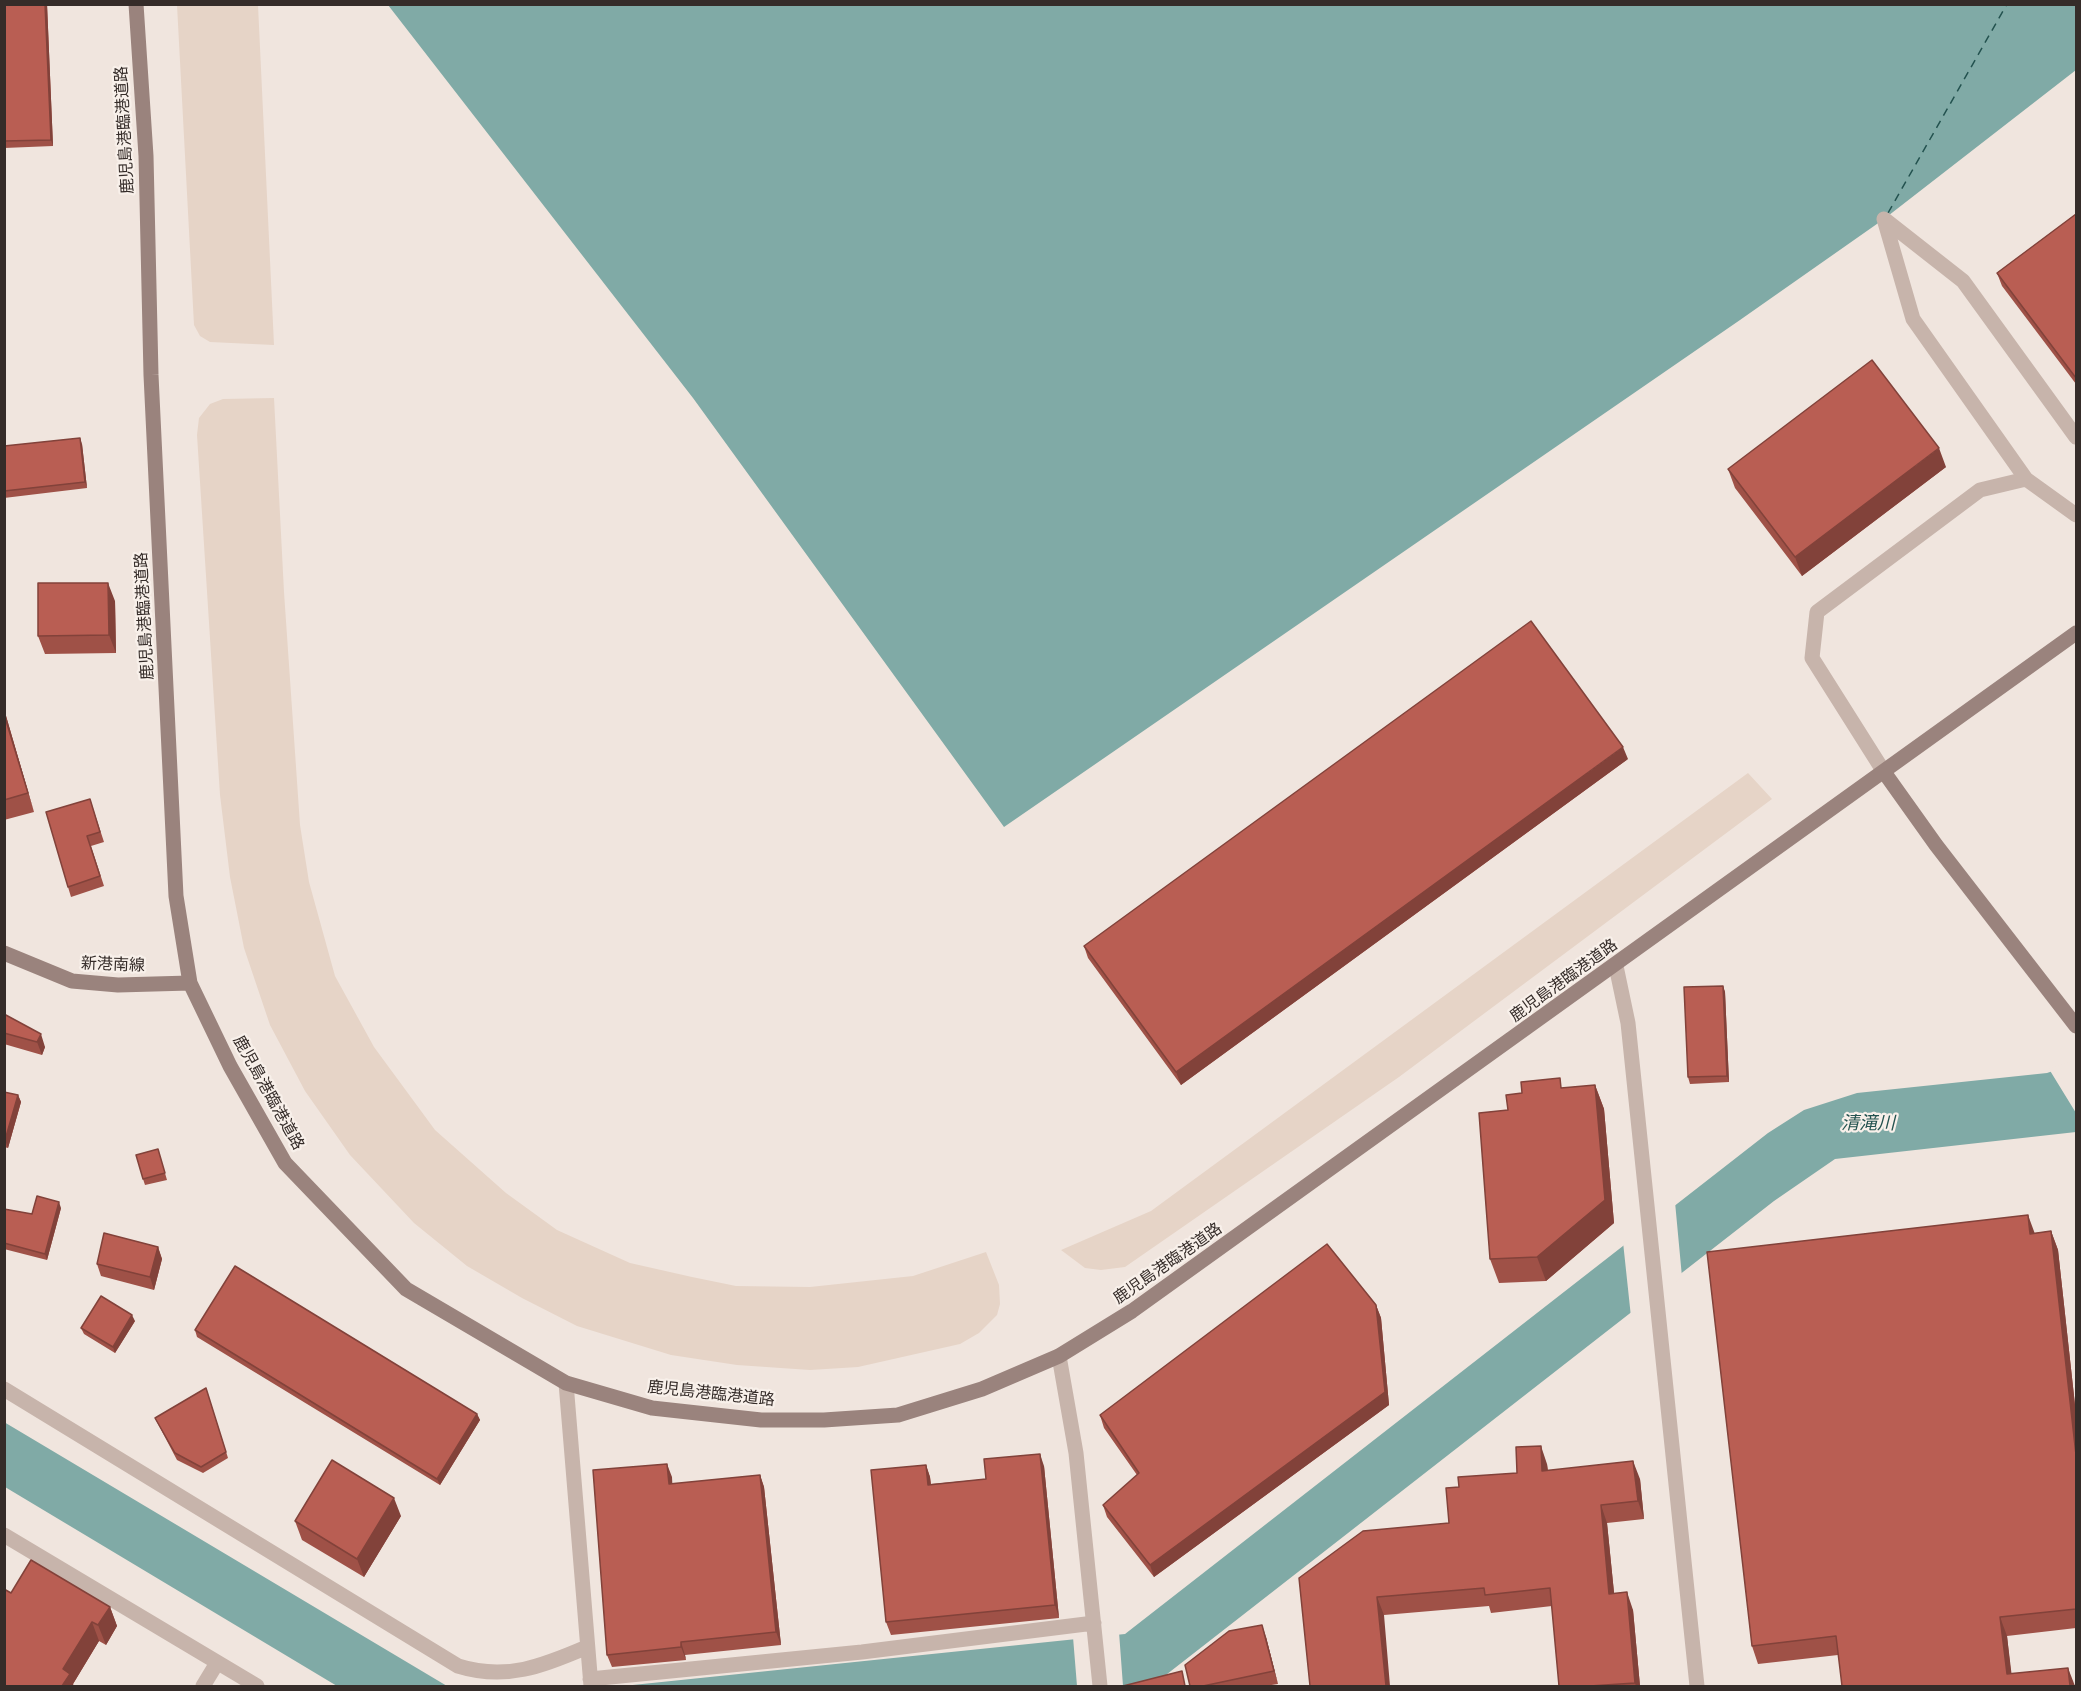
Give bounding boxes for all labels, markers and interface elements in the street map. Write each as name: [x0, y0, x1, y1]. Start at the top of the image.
street label: 鹿児島港臨港道路: [112, 66, 138, 194]
street label: 鹿児島港臨港道路: [132, 552, 158, 680]
street label: 鹿児島港臨港道路: [1507, 936, 1621, 1026]
street label: 新港南線: [81, 954, 145, 976]
street label: 鹿児島港臨港道路: [229, 1032, 307, 1154]
water label: 清滝川: [1841, 1113, 1895, 1135]
street label: 鹿児島港臨港道路: [1110, 1219, 1226, 1309]
street label: 鹿児島港臨港道路: [646, 1378, 776, 1410]

